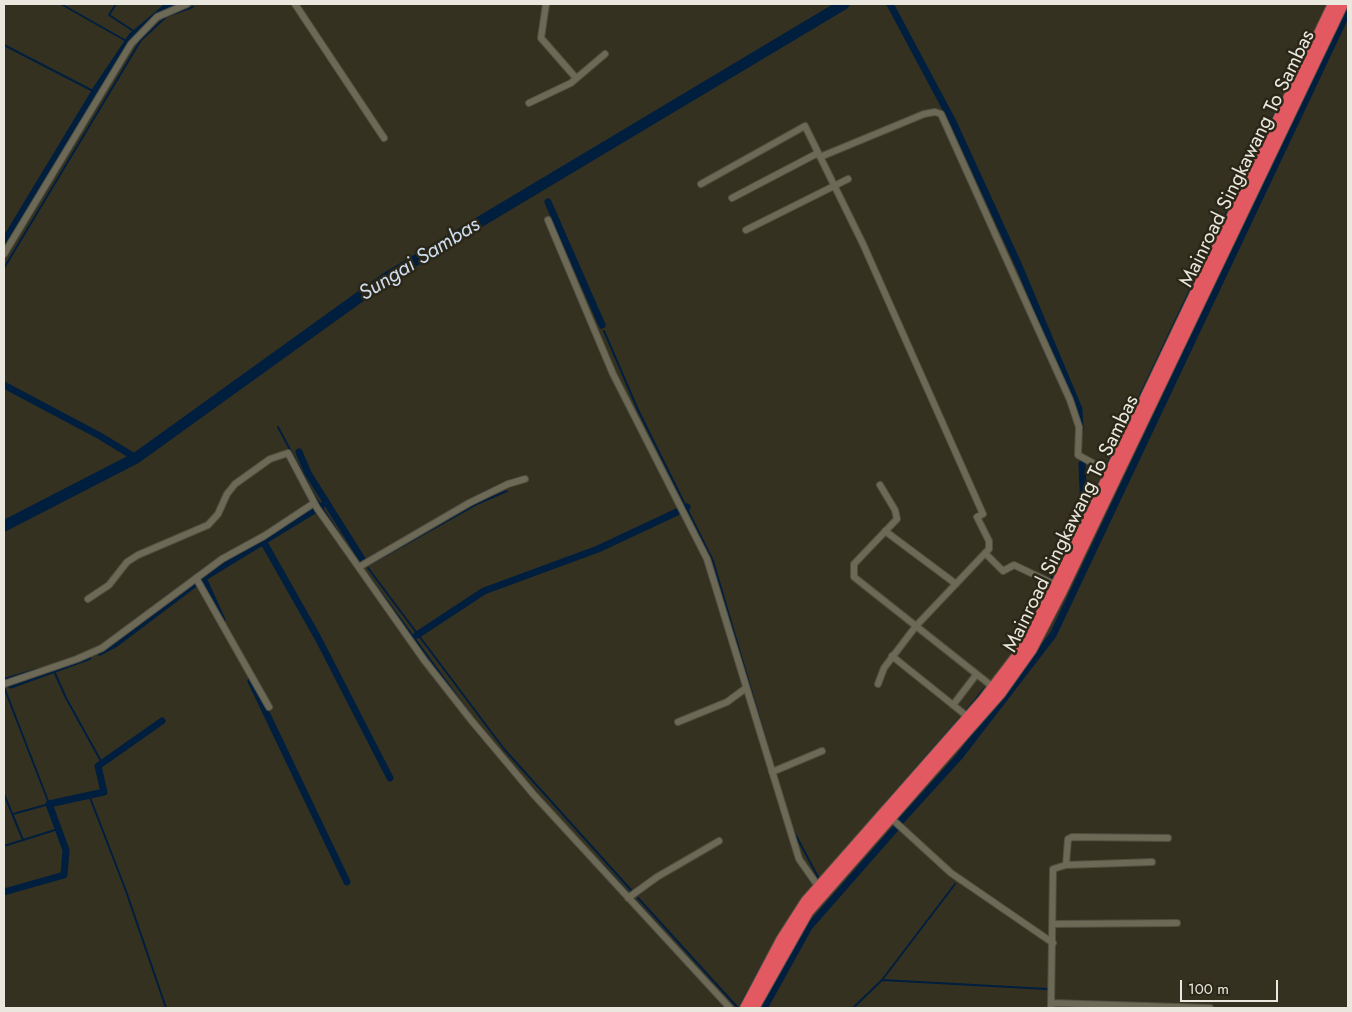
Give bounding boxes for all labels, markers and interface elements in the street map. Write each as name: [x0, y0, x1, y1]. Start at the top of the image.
street label: Mainroad Singkawang To Sambas: [1175, 27, 1321, 291]
water label: Sungai Sambas: [355, 213, 485, 307]
street label: Mainroad Singkawang To Sambas: [999, 392, 1145, 656]
scale bar: [1182, 970, 1280, 1002]
text: 100 m: [1188, 978, 1229, 1000]

